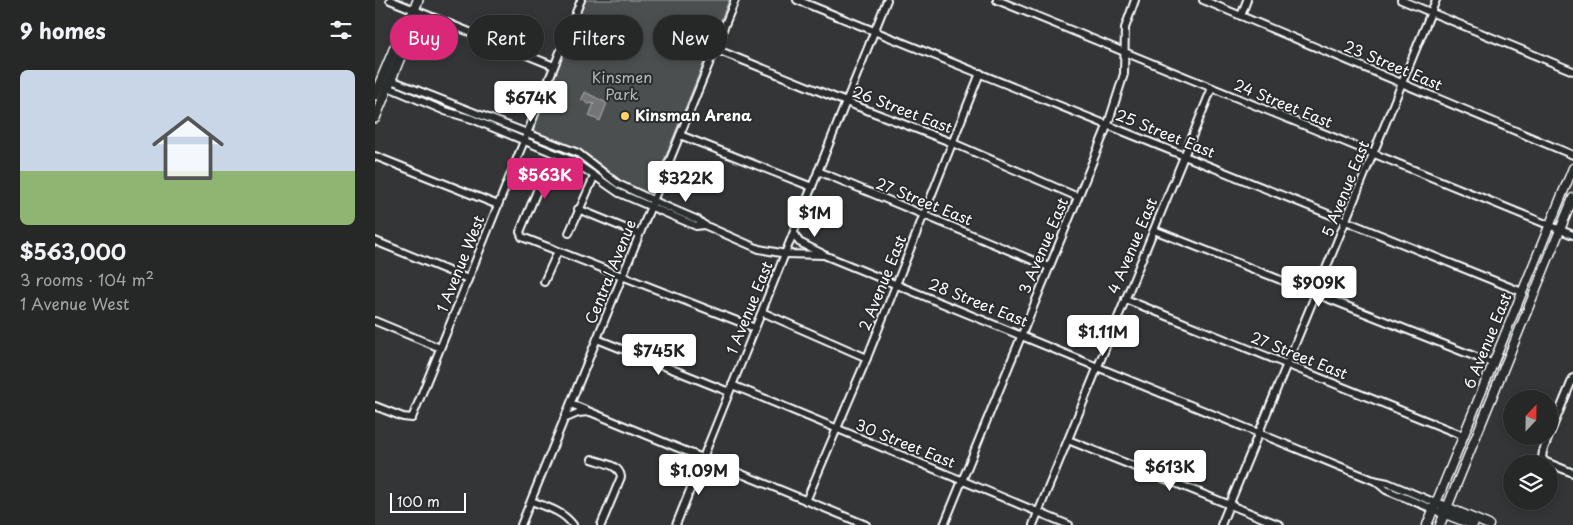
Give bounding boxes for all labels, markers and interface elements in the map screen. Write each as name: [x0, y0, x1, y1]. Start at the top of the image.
text: 9 homes: [20, 14, 106, 46]
chip: Buy: [390, 15, 458, 60]
chip: Rent: [468, 15, 544, 60]
chip: Filters: [554, 15, 643, 60]
chip: New: [653, 15, 727, 60]
icon: filters: [327, 16, 355, 44]
street label: 23 Street East: [1341, 34, 1446, 96]
park label: Kinsmen Park: [592, 65, 652, 105]
street label: 24 Street East: [1231, 72, 1336, 133]
street label: 26 Street East: [849, 79, 956, 138]
pin: $674K: [496, 80, 566, 123]
text: $674K: [505, 85, 557, 109]
street label: 25 Street East: [1112, 102, 1219, 163]
icon: home: [143, 103, 233, 193]
place label: Kinsman Arena: [635, 103, 752, 126]
marker: Kinsman Arena: [619, 110, 631, 122]
street label: 5 Avenue East: [1315, 137, 1374, 240]
pin: $563K: [510, 158, 580, 200]
pin: $322K: [651, 160, 721, 203]
text: $563K: [518, 162, 572, 186]
text: $322K: [659, 165, 713, 189]
street label: 27 Street East: [873, 171, 976, 230]
street label: 3 Avenue East: [1012, 194, 1073, 297]
street label: 4 Avenue East: [1101, 194, 1162, 297]
pin: $1M: [791, 196, 839, 238]
text: $1M: [799, 200, 831, 224]
street label: 1 Avenue West: [430, 212, 489, 315]
street label: Central Avenue: [578, 216, 641, 327]
street label: 2 Avenue East: [852, 231, 911, 334]
text: $563,000: [20, 235, 126, 267]
street label: 1 Avenue East: [719, 257, 778, 357]
pin: $909K: [1284, 266, 1354, 308]
text: 3 rooms · 104 m²: [20, 267, 154, 291]
text: $909K: [1292, 270, 1346, 294]
street label: 28 Street East: [925, 271, 1032, 332]
street label: 6 Avenue East: [1457, 289, 1516, 392]
text: 1 Avenue West: [20, 291, 129, 315]
pin: $1.11M: [1062, 314, 1144, 357]
text: $1.11M: [1078, 319, 1128, 343]
street label: 27 Street East: [1248, 325, 1351, 384]
pin: $745K: [624, 334, 694, 376]
text: $745K: [633, 338, 685, 362]
north arrow: [1503, 390, 1557, 445]
map controls: [1503, 390, 1558, 510]
street label: 30 Street East: [852, 412, 959, 473]
pin: $613K: [1135, 450, 1205, 492]
pin: $1.09M: [658, 454, 740, 496]
text: $613K: [1145, 454, 1195, 478]
button: layers: [1503, 455, 1558, 510]
text: $1.09M: [670, 458, 728, 482]
scale bar: [390, 490, 466, 513]
text: 100 m: [397, 491, 440, 512]

